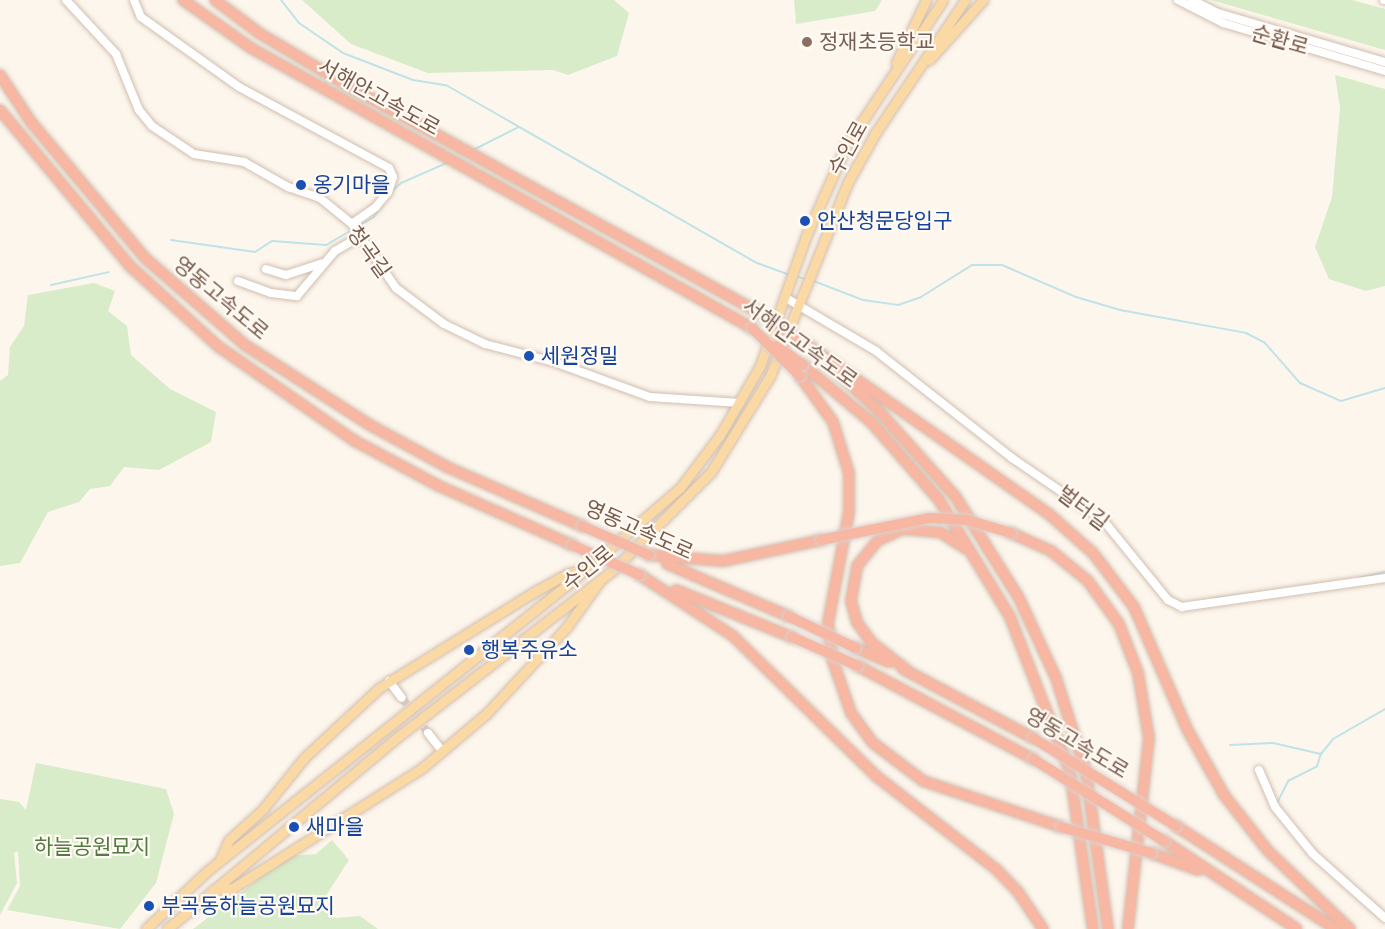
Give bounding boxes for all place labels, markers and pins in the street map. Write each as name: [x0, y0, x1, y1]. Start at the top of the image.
place label: 정재초등학교: [819, 29, 935, 55]
marker: 정재초등학교: [800, 35, 814, 49]
place label: 옹기마을: [313, 172, 390, 198]
marker: 옹기마을: [294, 178, 308, 192]
place label: 안산청문당입구: [817, 208, 952, 234]
marker: 안산청문당입구: [798, 214, 812, 228]
place label: 세원정밀: [541, 343, 618, 369]
marker: 세원정밀: [522, 349, 536, 363]
place label: 행복주유소: [481, 637, 578, 663]
marker: 행복주유소: [462, 643, 476, 657]
place label: 새마을: [306, 814, 364, 840]
marker: 새마을: [287, 820, 301, 834]
place label: 부곡동하늘공원묘지: [161, 893, 335, 919]
marker: 부곡동하늘공원묘지: [142, 899, 156, 913]

